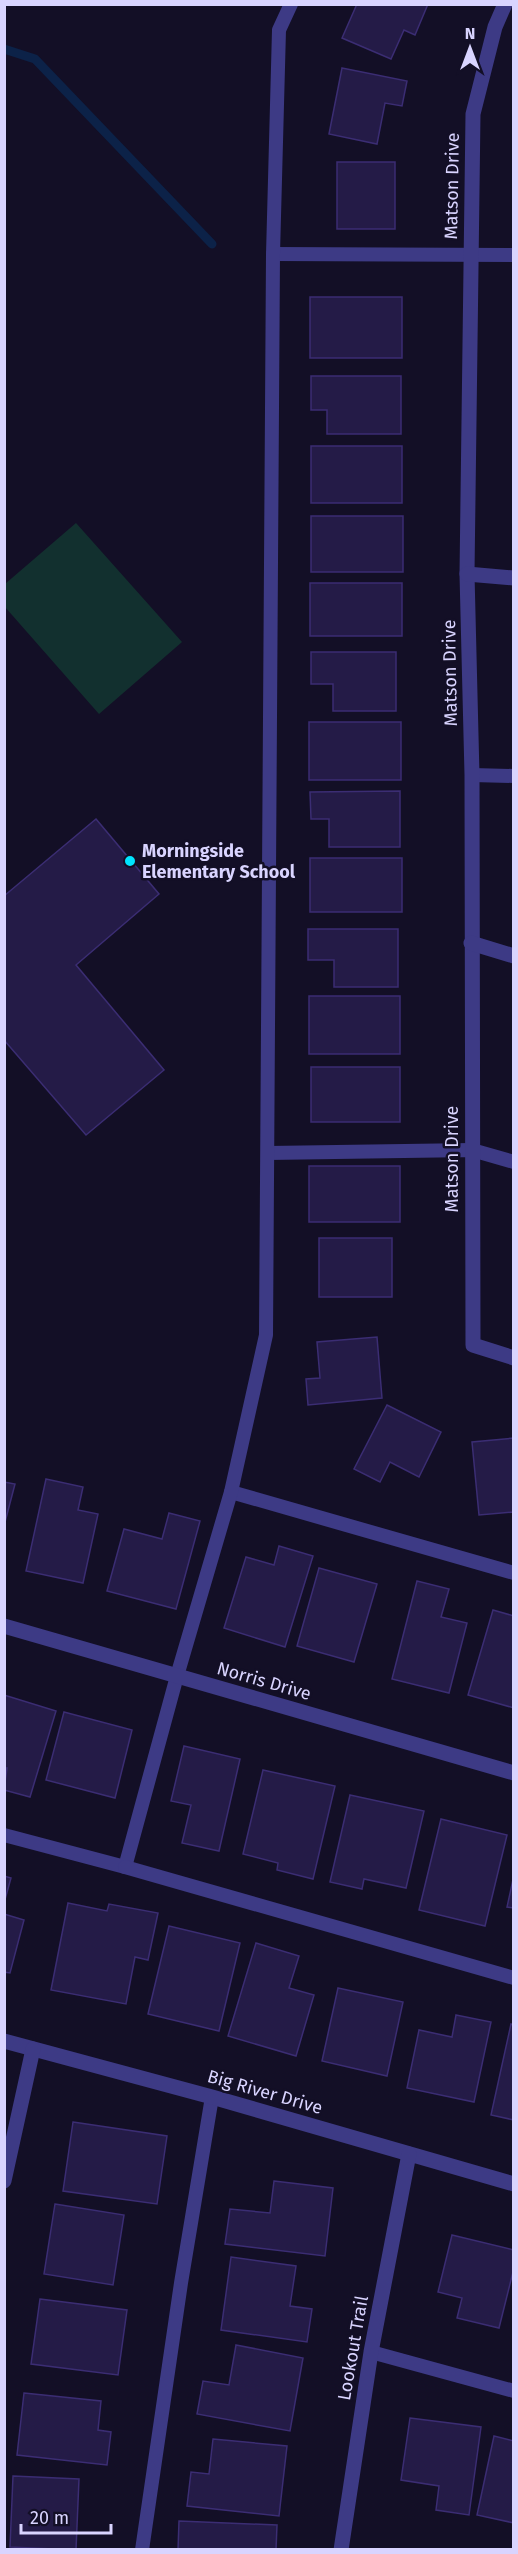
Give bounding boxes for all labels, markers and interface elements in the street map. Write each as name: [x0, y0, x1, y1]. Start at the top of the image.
north arrow: [440, 18, 500, 78]
text: N: [465, 24, 475, 43]
street label: Matson Drive: [440, 132, 464, 240]
street label: Matson Drive: [438, 619, 462, 727]
place label: Morningside Elementary School: [142, 840, 296, 883]
marker: Morningside Elementary School: [123, 854, 137, 868]
street label: Matson Drive: [441, 1106, 463, 1212]
street label: Norris Drive: [214, 1657, 314, 1705]
street label: Big River Drive: [205, 2065, 325, 2119]
street label: Lookout Trail: [333, 2294, 373, 2402]
scale bar: [21, 2497, 111, 2535]
text: 20 m: [30, 2507, 69, 2529]

